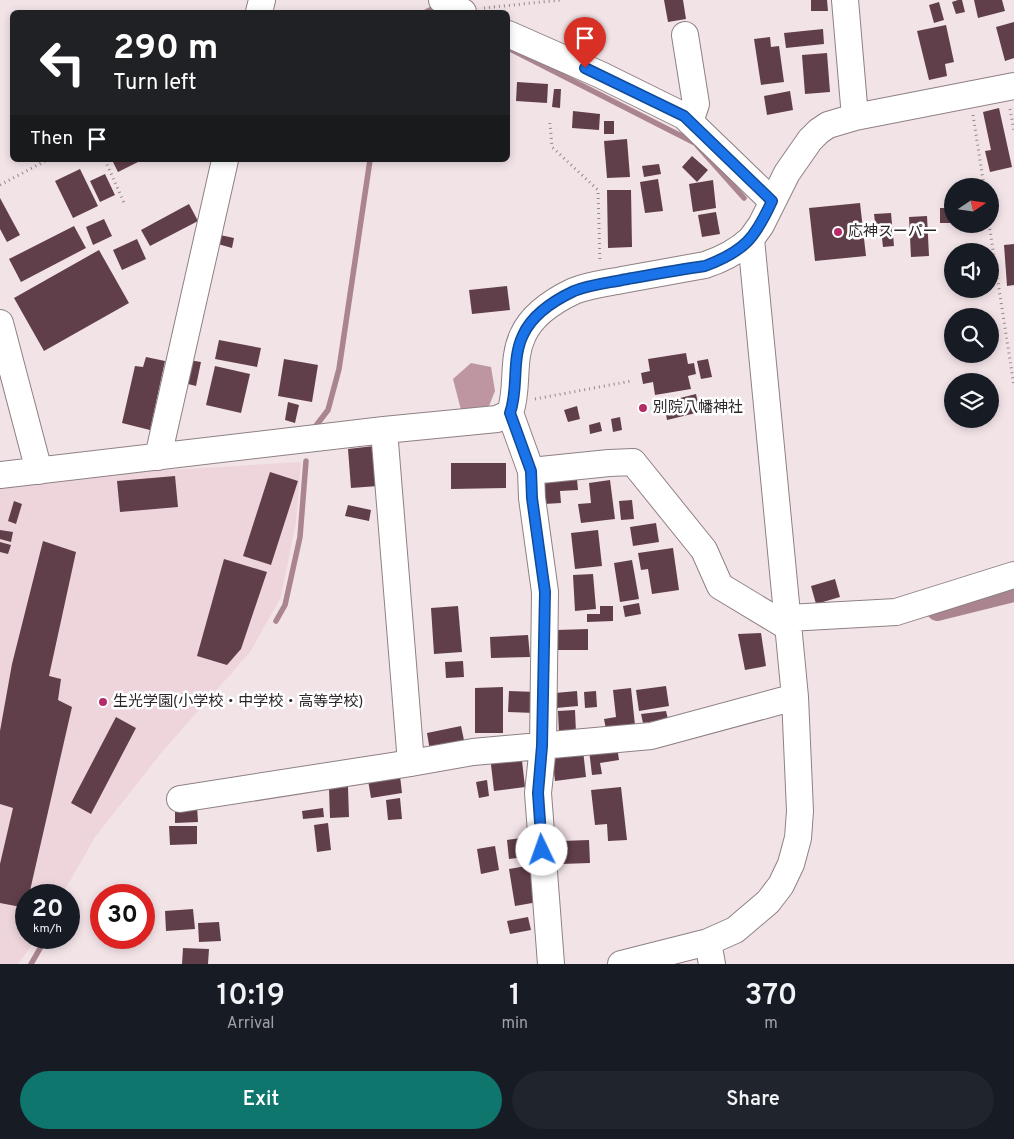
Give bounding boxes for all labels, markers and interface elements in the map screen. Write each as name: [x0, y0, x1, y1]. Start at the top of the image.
pin: [564, 17, 606, 68]
icon: arrive: [571, 24, 599, 52]
text: 290 m: [113, 27, 218, 71]
icon: left: [30, 30, 95, 95]
text: Turn left: [113, 70, 196, 97]
icon: arrive: [83, 125, 111, 153]
text: Then: [30, 127, 73, 151]
north arrow: [944, 178, 999, 232]
map controls: [944, 178, 999, 428]
place label: 応神スーパー: [848, 223, 938, 242]
marker: 応神スーパー: [832, 226, 844, 238]
button: sound: [944, 243, 999, 298]
button: search: [944, 308, 999, 363]
button: layers: [944, 373, 999, 428]
place label: 別院八幡神社: [653, 399, 743, 418]
marker: 別院八幡神社: [637, 402, 649, 414]
place label: 生光学園(小学校・中学校・高等学校): [113, 693, 363, 712]
marker: 生光学園(小学校・中学校・高等学校): [97, 696, 109, 708]
position arrow: [515, 823, 567, 875]
speed limit sign: 30: [90, 884, 155, 949]
text: 20: [32, 894, 63, 926]
text: km/h: [33, 921, 62, 937]
text: 10:19: [217, 978, 285, 1015]
text: 1: [509, 978, 521, 1015]
text: 370: [745, 978, 797, 1015]
text: Arrival: [227, 1014, 275, 1034]
text: min: [501, 1014, 528, 1034]
text: m: [764, 1014, 778, 1034]
button: Exit: [20, 1071, 502, 1129]
button: Share: [512, 1071, 994, 1129]

